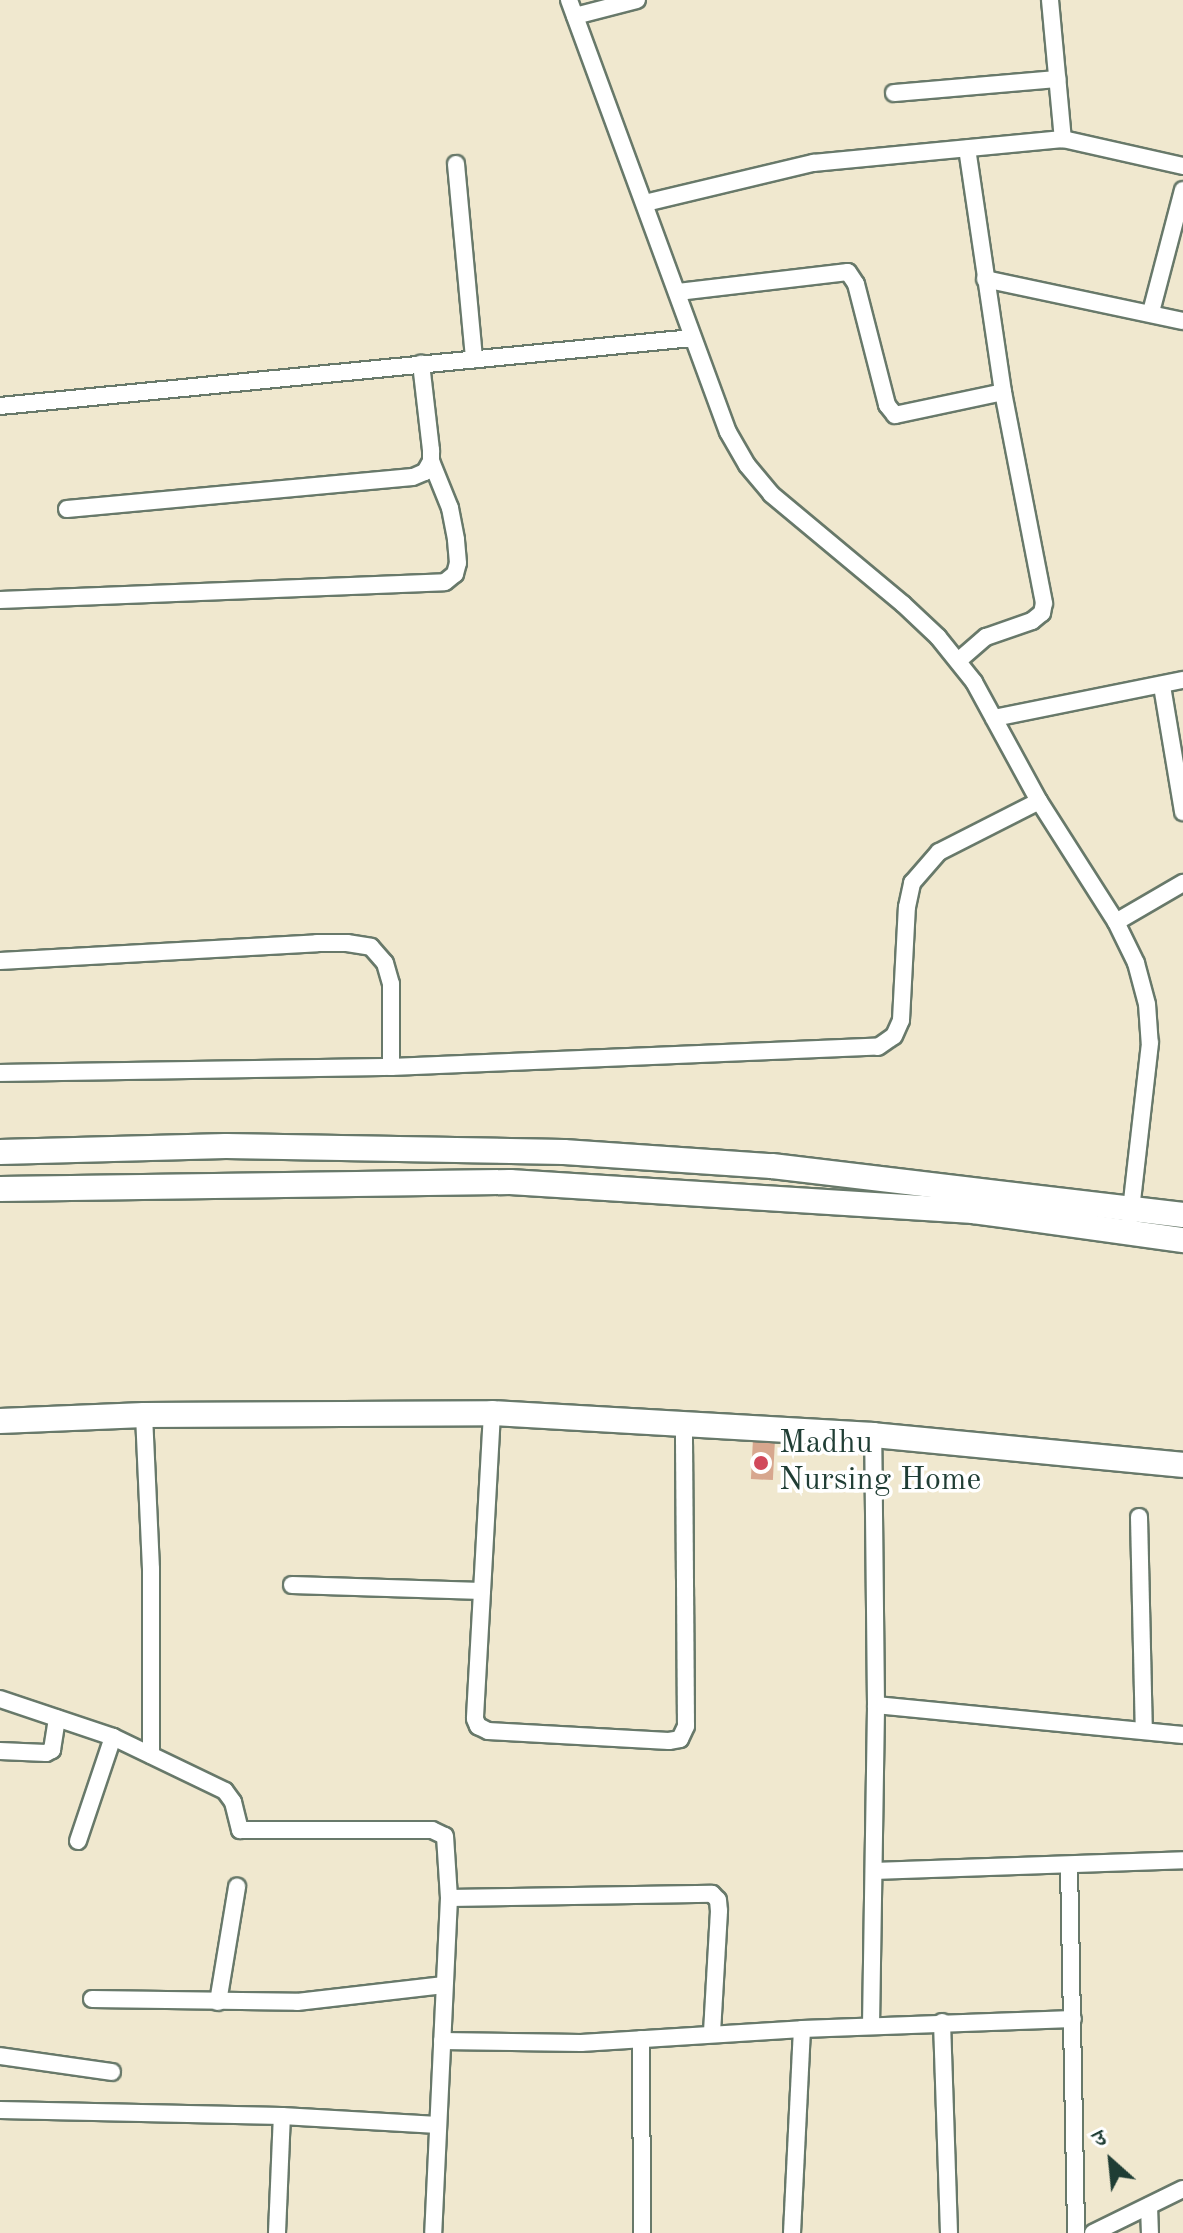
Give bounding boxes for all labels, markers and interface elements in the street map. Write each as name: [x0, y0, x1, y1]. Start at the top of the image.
place label: Madhu Nursing Home: [779, 1426, 981, 1501]
marker: Madhu Nursing Home: [750, 1452, 772, 1474]
north arrow: [1071, 2121, 1151, 2201]
text: उ: [1090, 2127, 1110, 2152]

